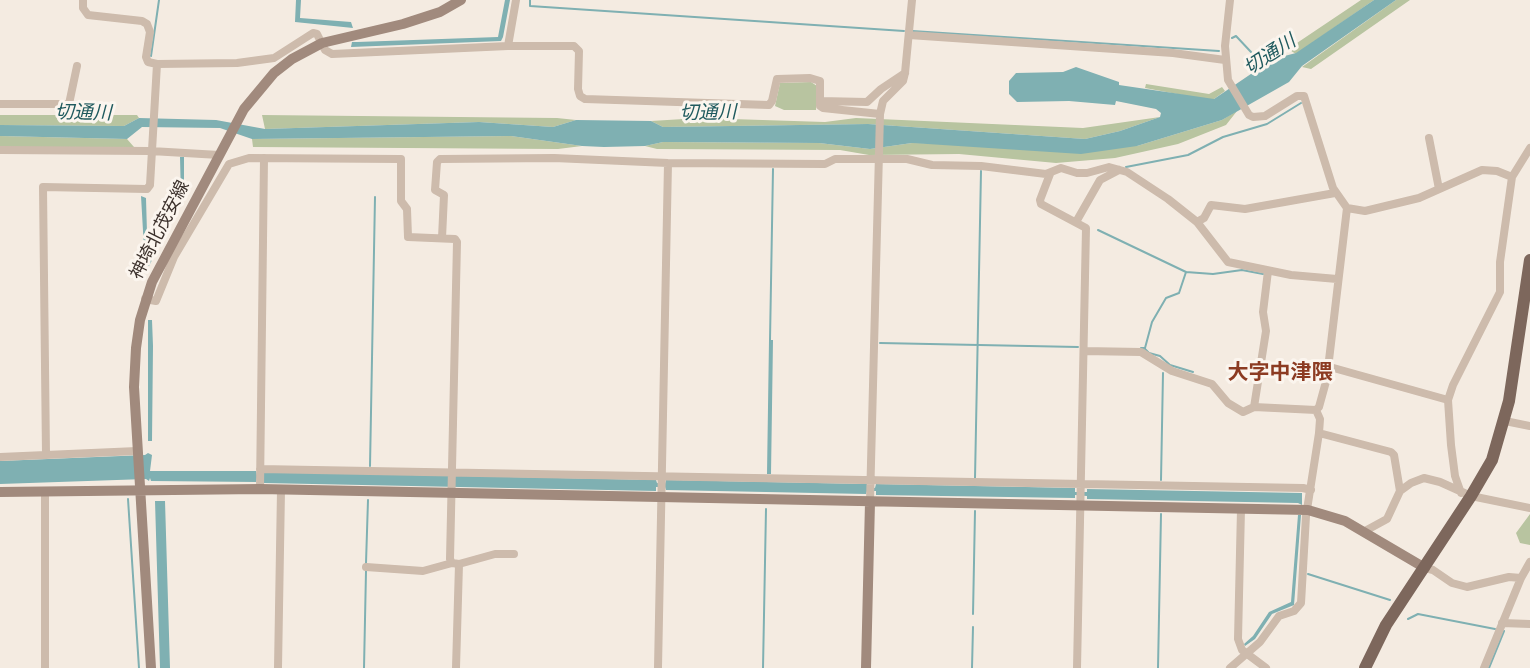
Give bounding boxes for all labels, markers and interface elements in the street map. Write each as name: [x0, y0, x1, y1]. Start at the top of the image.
water label: 切通川: [1240, 30, 1300, 80]
water label: 切通川: [54, 101, 112, 125]
water label: 切通川: [679, 101, 737, 125]
street label: 神埼北茂安線: [126, 177, 194, 283]
district label: 大字中津隈: [1228, 360, 1332, 386]

